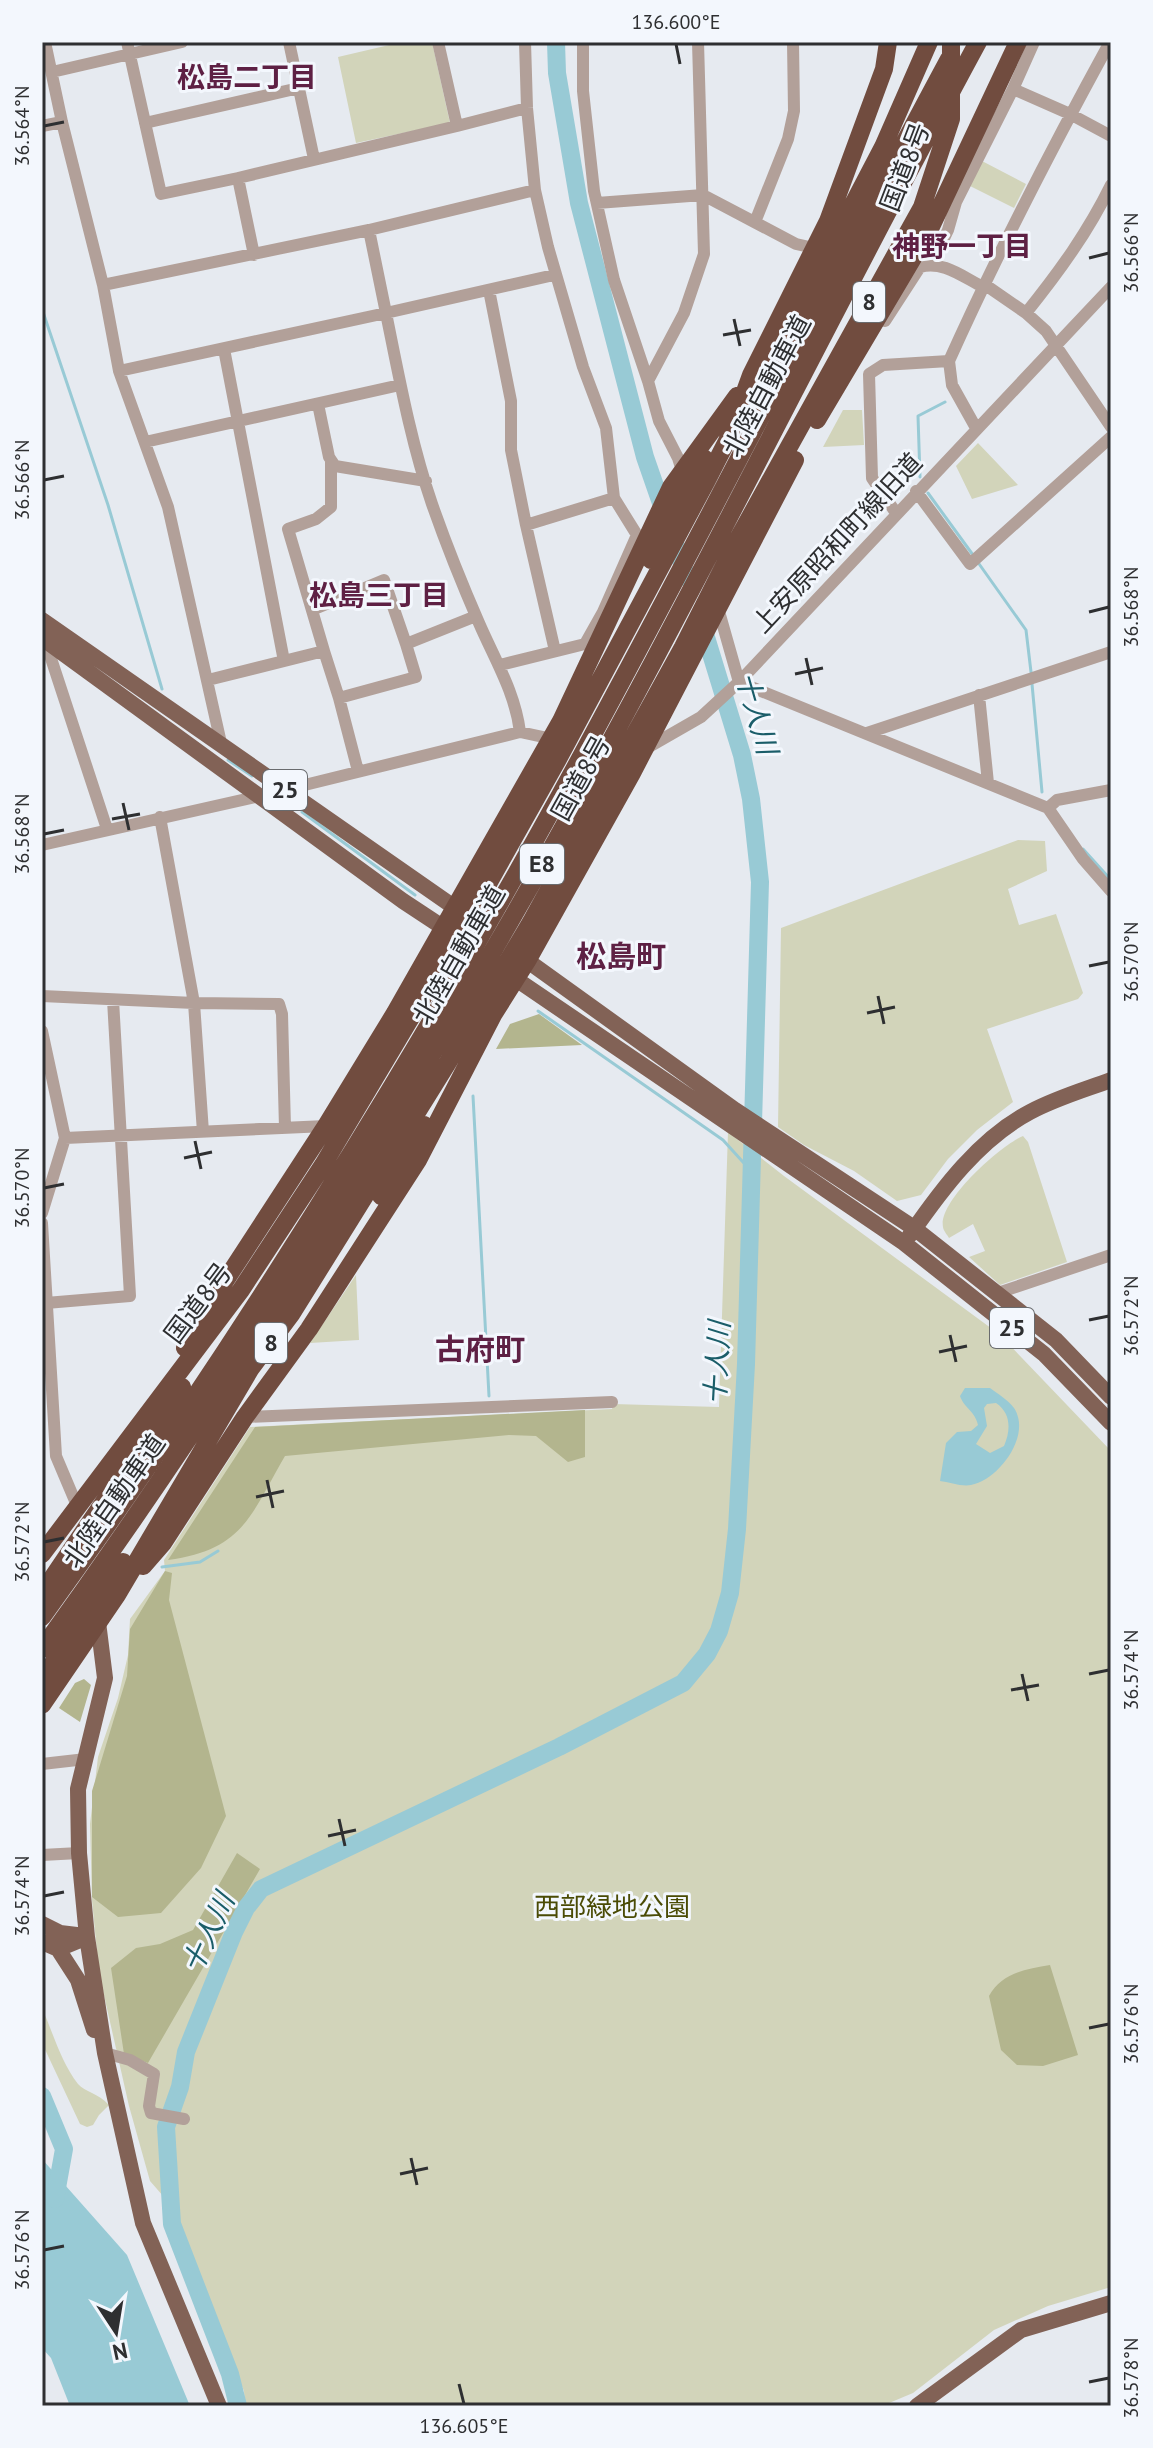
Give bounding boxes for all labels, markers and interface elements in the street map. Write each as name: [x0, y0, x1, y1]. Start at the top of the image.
text: 136.600°E: [632, 9, 720, 35]
district label: 松島二丁目: [177, 58, 317, 95]
text: 36.564°N: [9, 86, 35, 166]
street label: 国道8号: [873, 118, 936, 216]
text: 36.566°N: [1118, 213, 1144, 293]
district label: 神野一丁目: [892, 227, 1032, 264]
road number: 8: [853, 282, 885, 322]
street label: 北陸自動車道: [715, 309, 818, 462]
text: 36.566°N: [9, 440, 35, 520]
street label: 上安原昭和町線旧道: [745, 446, 929, 639]
text: 36.568°N: [1118, 567, 1144, 647]
district label: 松島三丁目: [309, 576, 449, 613]
water label: 十人川: [728, 667, 788, 761]
street label: 国道8号: [544, 729, 617, 826]
road number: 25: [263, 770, 307, 810]
text: 36.568°N: [9, 794, 35, 874]
road number: E8: [520, 844, 564, 884]
street label: 北陸自動車道: [405, 879, 512, 1031]
text: 36.570°N: [1118, 922, 1144, 1002]
district label: 松島町: [576, 936, 666, 975]
text: 36.570°N: [9, 1148, 35, 1228]
street label: 国道8号: [157, 1256, 239, 1349]
text: 36.572°N: [1118, 1276, 1144, 1356]
road number: 25: [990, 1308, 1034, 1348]
water label: 十人川: [696, 1317, 737, 1406]
road number: 8: [255, 1323, 287, 1363]
district label: 古府町: [435, 1329, 525, 1368]
street label: 北陸自動車道: [55, 1427, 172, 1574]
text: 36.572°N: [9, 1502, 35, 1582]
text: 36.574°N: [1118, 1630, 1144, 1710]
text: 36.574°N: [9, 1856, 35, 1936]
water label: 十人川: [173, 1884, 243, 1979]
park label: 西部緑地公園: [534, 1890, 690, 1923]
text: 36.576°N: [1118, 1984, 1144, 2064]
text: 36.576°N: [9, 2210, 35, 2290]
north arrow: [76, 2292, 156, 2372]
text: N: [110, 2336, 130, 2367]
text: 36.578°N: [1118, 2338, 1144, 2418]
text: 136.605°E: [420, 2413, 508, 2439]

